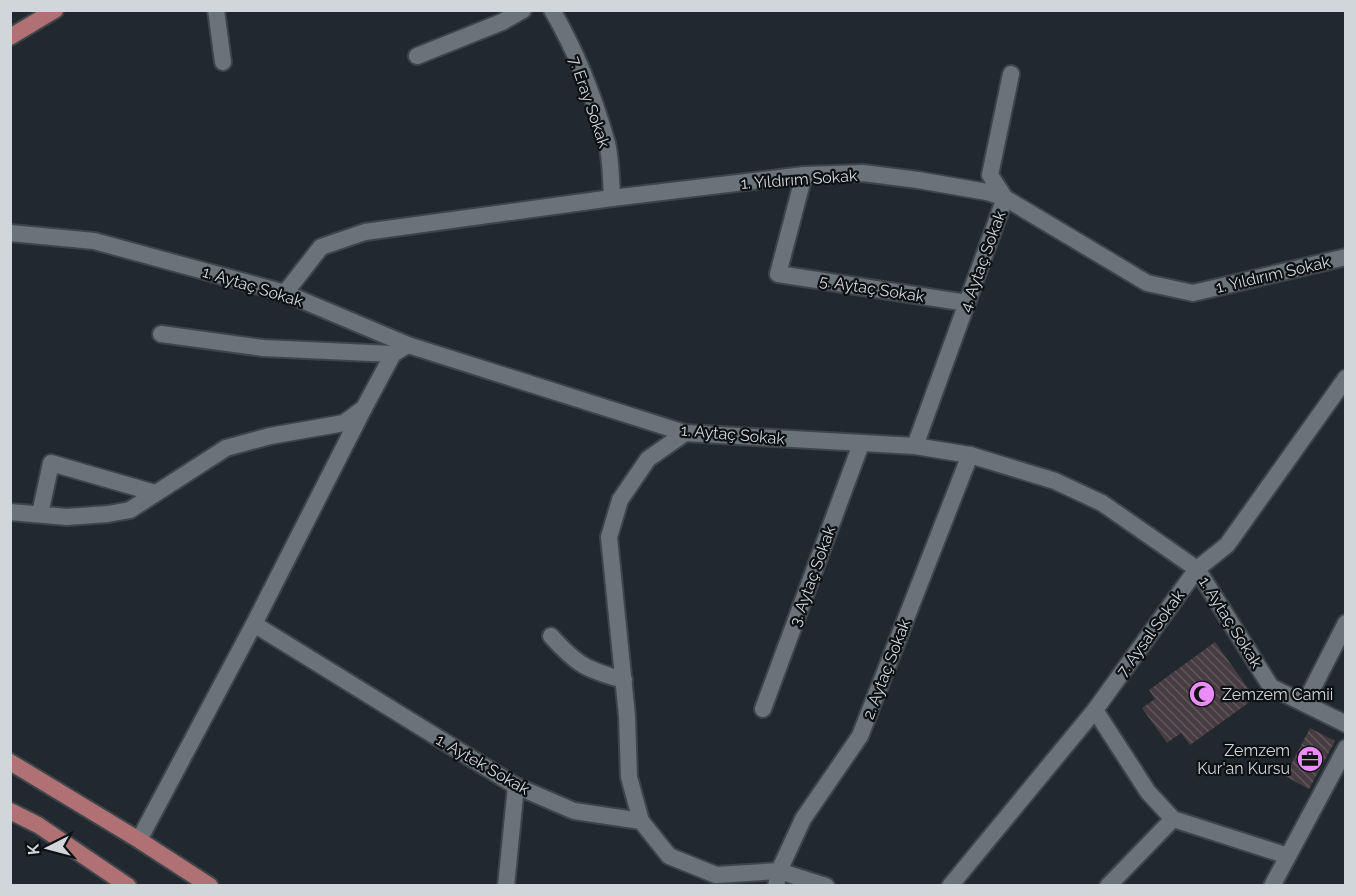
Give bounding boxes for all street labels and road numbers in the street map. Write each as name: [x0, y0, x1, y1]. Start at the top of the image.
street label: 7. Eray Sokak: [565, 54, 614, 151]
street label: 1. Yıldırım Sokak: [740, 166, 858, 193]
street label: 4. Aytaç Sokak: [955, 208, 1010, 314]
street label: 1. Yıldırım Sokak: [1214, 252, 1333, 297]
street label: 1. Aytaç Sokak: [200, 262, 306, 311]
street label: 5. Aytaç Sokak: [818, 271, 926, 306]
street label: 1. Aytaç Sokak: [680, 420, 786, 449]
street label: 3. Aytaç Sokak: [785, 523, 840, 629]
street label: 1. Aytaç Sokak: [1195, 573, 1267, 672]
street label: 7. Aysal Sokak: [1113, 586, 1188, 680]
street label: 2. Aytaç Sokak: [859, 616, 914, 722]
street label: 1. Aytek Sokak: [433, 730, 533, 799]

